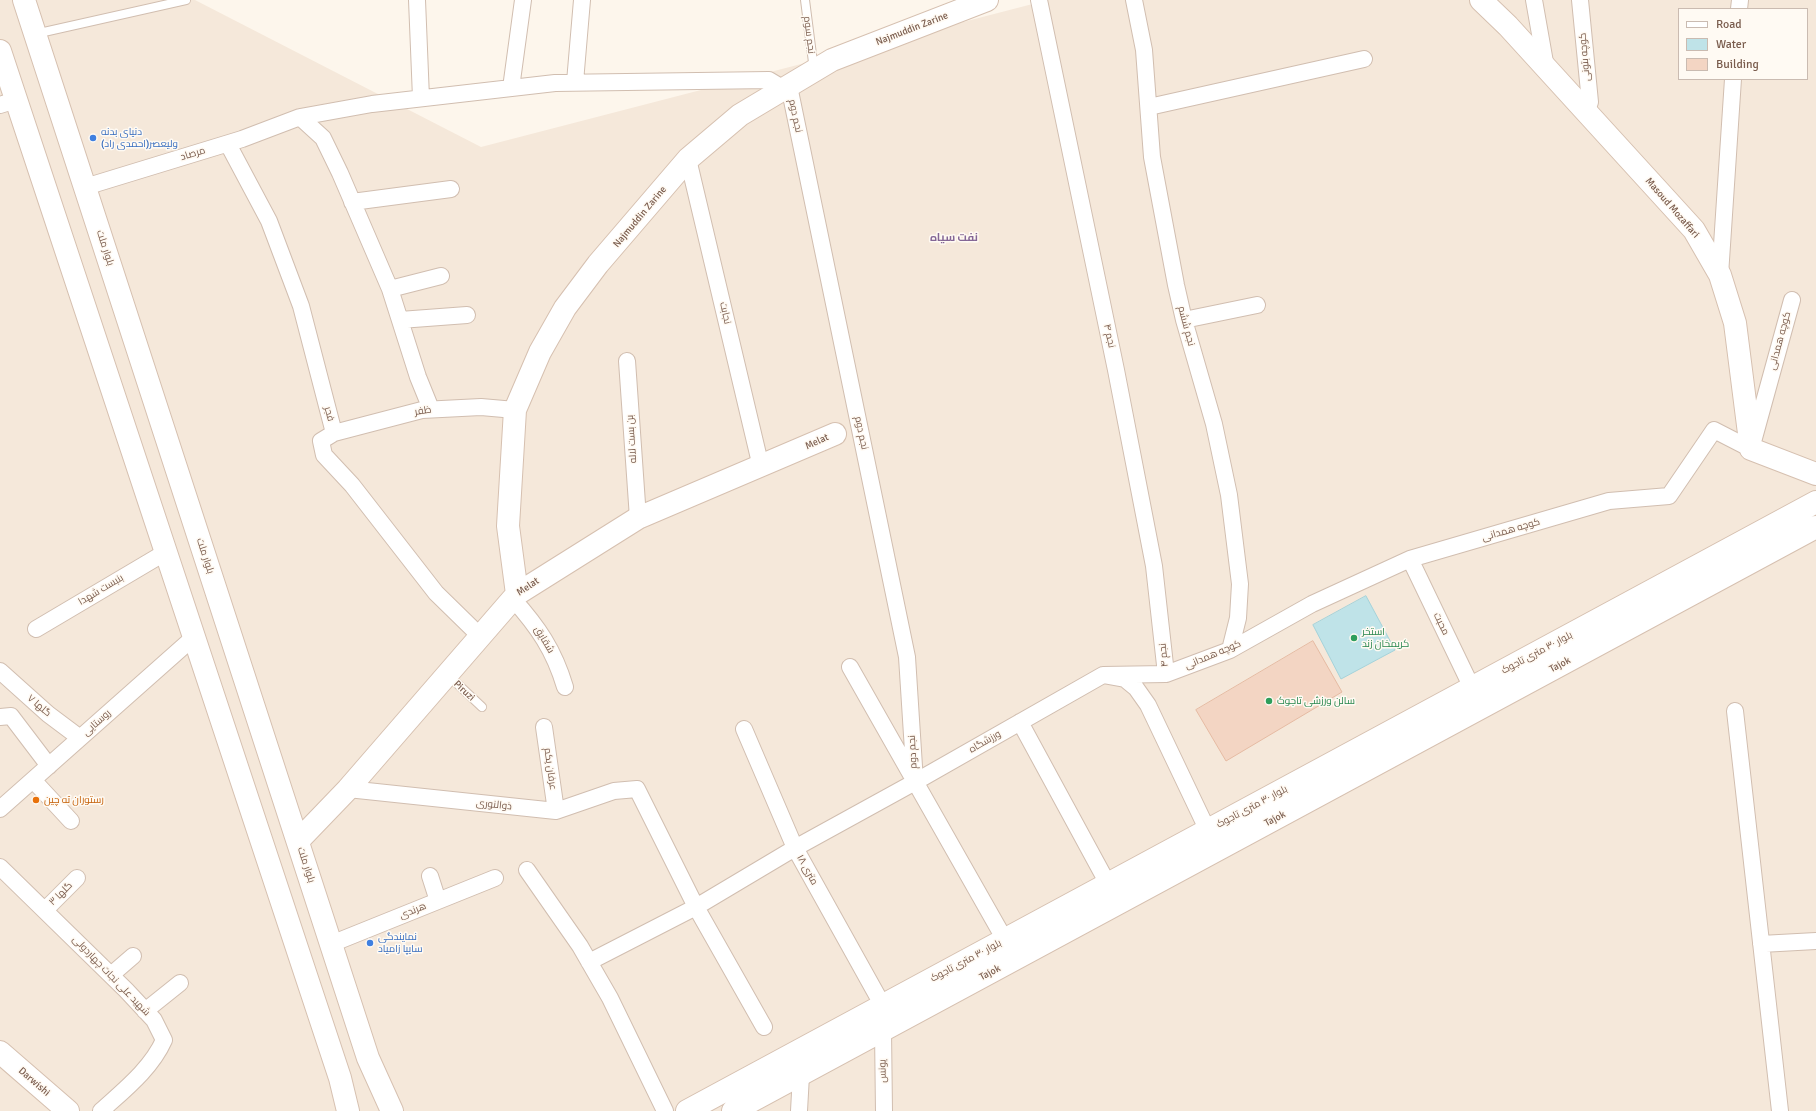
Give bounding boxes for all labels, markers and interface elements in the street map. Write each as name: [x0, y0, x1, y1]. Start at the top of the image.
legend: [1678, 8, 1808, 80]
street label: Najmuddin Zarine: [874, 10, 950, 48]
street label: نجم سوم: [801, 16, 817, 54]
text: Road: [1716, 17, 1742, 32]
street label: کوچه بتونی: [1577, 32, 1593, 82]
text: Water: [1716, 37, 1746, 52]
text: Building: [1716, 57, 1759, 72]
street label: نجم دوم: [786, 98, 804, 134]
place label: دنیای بدنه ولیعصر(احمدی راد): [101, 126, 178, 150]
marker: دنیای بدنه ولیعصر(احمدی راد): [88, 133, 98, 143]
street label: مرصاد: [179, 145, 207, 163]
street label: Masoud Mozaffari: [1642, 175, 1702, 241]
street label: Najmuddin Zarine: [611, 184, 669, 250]
street label: بلوار ملت: [94, 229, 116, 267]
district label: نفت سیاه: [930, 231, 978, 245]
street label: نجابت: [717, 301, 733, 325]
street label: نجم ششم: [1175, 305, 1197, 347]
street label: کوچه همدانی: [1766, 311, 1794, 371]
street label: نجم ۴: [1101, 323, 1117, 349]
street label: ظفر: [414, 404, 432, 418]
street label: فجر: [321, 405, 337, 423]
street label: بن بست لاله: [624, 414, 640, 464]
street label: نجم دوم: [852, 415, 870, 451]
street label: Melat: [803, 432, 831, 452]
street label: کوچه همدانی: [1481, 516, 1541, 544]
street label: بلوار ملت: [194, 537, 216, 575]
street label: بنبست شهدا: [76, 572, 126, 608]
street label: Melat: [514, 575, 542, 599]
street label: محبت: [1430, 611, 1452, 637]
street label: شقایق: [531, 624, 557, 656]
place label: استخر کریمخان زند: [1362, 626, 1409, 650]
street label: بلوار ۳۰ متری تاجوک: [1499, 629, 1575, 677]
marker: استخر کریمخان زند: [1349, 633, 1359, 643]
street label: کوچه همدانی: [1183, 638, 1243, 672]
street label: نجم ۴: [1157, 642, 1171, 668]
street label: Tajok: [1547, 654, 1573, 676]
street label: Piruzi: [451, 678, 477, 704]
street label: گلها ۷: [24, 692, 54, 720]
place label: سالن ورزشی تاجوک: [1277, 695, 1355, 707]
marker: سالن ورزشی تاجوک: [1264, 696, 1274, 706]
street label: روستایی: [80, 707, 114, 739]
street label: ورزشگاه: [967, 728, 1003, 756]
street label: نجم دوم: [906, 735, 920, 769]
street label: عرفان یکم: [541, 747, 559, 791]
street label: بلوار ۳۰ متری تاجوک: [1214, 783, 1290, 831]
place label: رستوران ته چین: [44, 794, 104, 806]
marker: رستوران ته چین: [31, 795, 41, 805]
street label: ذوالنوری: [475, 797, 513, 813]
street label: Tajok: [1262, 808, 1288, 830]
street label: بلوار ملت: [295, 846, 317, 884]
street label: ۱۸ متری: [794, 853, 820, 887]
street label: گلها ۳: [47, 880, 75, 908]
street label: هرندی: [398, 900, 428, 922]
place label: نمایندگی سایپا زامیاد: [378, 931, 422, 954]
street label: شهید علی نجات چهاردولی: [70, 933, 152, 1019]
street label: بلوار ۳۰ متری تاجوک: [928, 937, 1004, 985]
marker: نمایندگی سایپا زامیاد: [365, 938, 375, 948]
street label: Tajok: [977, 962, 1003, 984]
street label: یونس: [877, 1059, 889, 1083]
street label: Darwishi: [16, 1065, 52, 1099]

